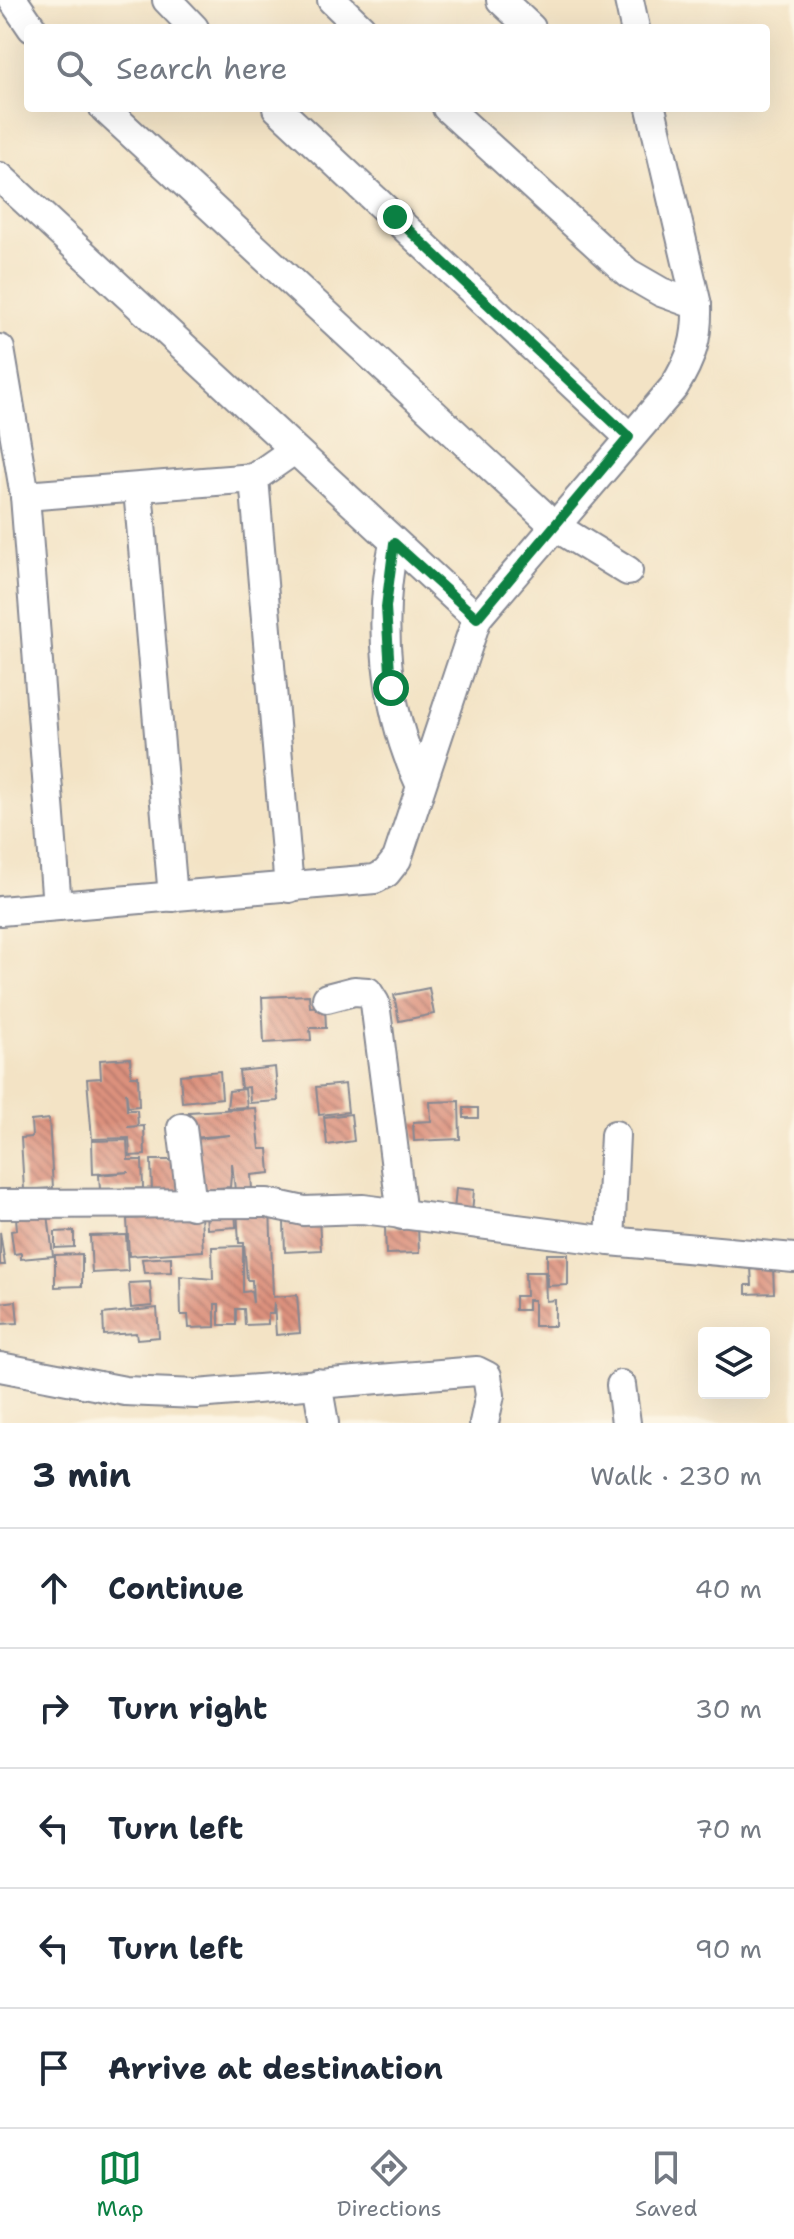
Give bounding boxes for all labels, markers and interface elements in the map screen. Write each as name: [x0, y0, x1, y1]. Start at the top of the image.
search box: [24, 24, 770, 112]
icon: search: [52, 46, 96, 90]
text: Search here: [116, 48, 287, 89]
route end: [377, 199, 413, 235]
route start: [373, 670, 409, 706]
map controls: [698, 1327, 770, 1399]
button: layers: [698, 1327, 770, 1399]
text: 3 min: [32, 1452, 131, 1498]
text: Walk · 230 m: [590, 1458, 762, 1493]
icon: ahead: [32, 1566, 76, 1610]
text: Continue: [108, 1568, 244, 1609]
text: 40 m: [695, 1571, 762, 1606]
icon: right: [32, 1686, 76, 1730]
text: Turn right: [108, 1688, 267, 1729]
text: 30 m: [695, 1691, 762, 1726]
icon: left: [32, 1806, 76, 1850]
text: Turn left: [108, 1808, 243, 1849]
text: 70 m: [695, 1811, 762, 1846]
icon: left: [32, 1926, 76, 1970]
text: Turn left: [108, 1928, 243, 1969]
text: 90 m: [695, 1931, 762, 1966]
icon: arrive: [32, 2046, 76, 2090]
text: Arrive at destination: [108, 2048, 443, 2089]
tab: Map: [97, 2146, 144, 2223]
tab: Directions: [337, 2146, 442, 2223]
tab: Saved: [635, 2146, 697, 2223]

